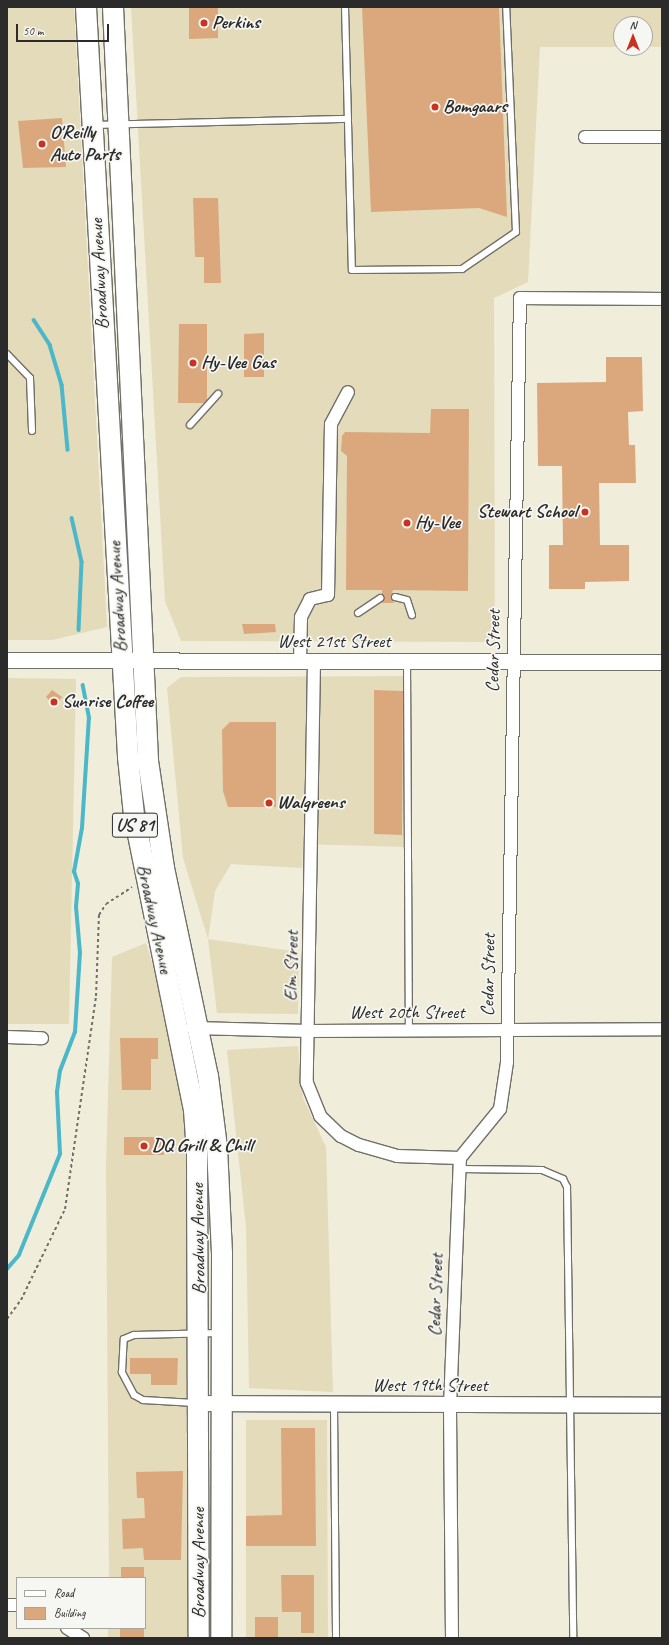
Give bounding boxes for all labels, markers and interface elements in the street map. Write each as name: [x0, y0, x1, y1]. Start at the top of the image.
place label: Perkins: [212, 12, 260, 34]
scale bar: [18, 16, 111, 42]
north arrow: [613, 16, 653, 56]
marker: Perkins: [199, 18, 209, 28]
text: N: [630, 18, 636, 32]
text: 50 m: [23, 23, 43, 39]
place label: Bomgaars: [443, 96, 507, 118]
marker: Bomgaars: [430, 102, 440, 112]
place label: O'Reilly Auto Parts: [50, 122, 121, 166]
marker: O'Reilly Auto Parts: [37, 139, 47, 149]
street label: Broadway Avenue: [86, 218, 114, 330]
place label: Hy-Vee Gas: [201, 352, 275, 374]
marker: Hy-Vee Gas: [188, 358, 198, 368]
place label: Stewart School: [477, 501, 577, 523]
marker: Stewart School: [580, 507, 590, 517]
place label: Hy-Vee: [415, 512, 460, 534]
marker: Hy-Vee: [402, 518, 412, 528]
street label: Broadway Avenue: [104, 541, 132, 653]
street label: Cedar Street: [482, 609, 506, 693]
street label: West 21st Street: [277, 631, 391, 653]
place label: Sunrise Coffee: [62, 691, 153, 713]
marker: Sunrise Coffee: [49, 697, 59, 707]
place label: Walgreens: [277, 792, 344, 814]
marker: Walgreens: [264, 798, 274, 808]
road number: US 81: [111, 809, 159, 841]
street label: Broadway Avenue: [131, 862, 177, 976]
street label: Elm Street: [280, 930, 304, 1002]
street label: Cedar Street: [477, 933, 501, 1017]
street label: West 20th Street: [349, 1002, 465, 1024]
place label: DQ Grill & Chill: [152, 1135, 252, 1157]
marker: DQ Grill & Chill: [139, 1141, 149, 1151]
street label: Broadway Avenue: [187, 1183, 211, 1295]
street label: Cedar Street: [423, 1253, 449, 1337]
street label: West 19th Street: [372, 1375, 488, 1397]
street label: Broadway Avenue: [188, 1508, 210, 1618]
legend: [16, 1577, 146, 1629]
text: Road: [54, 1585, 74, 1601]
text: Building: [54, 1605, 86, 1621]

